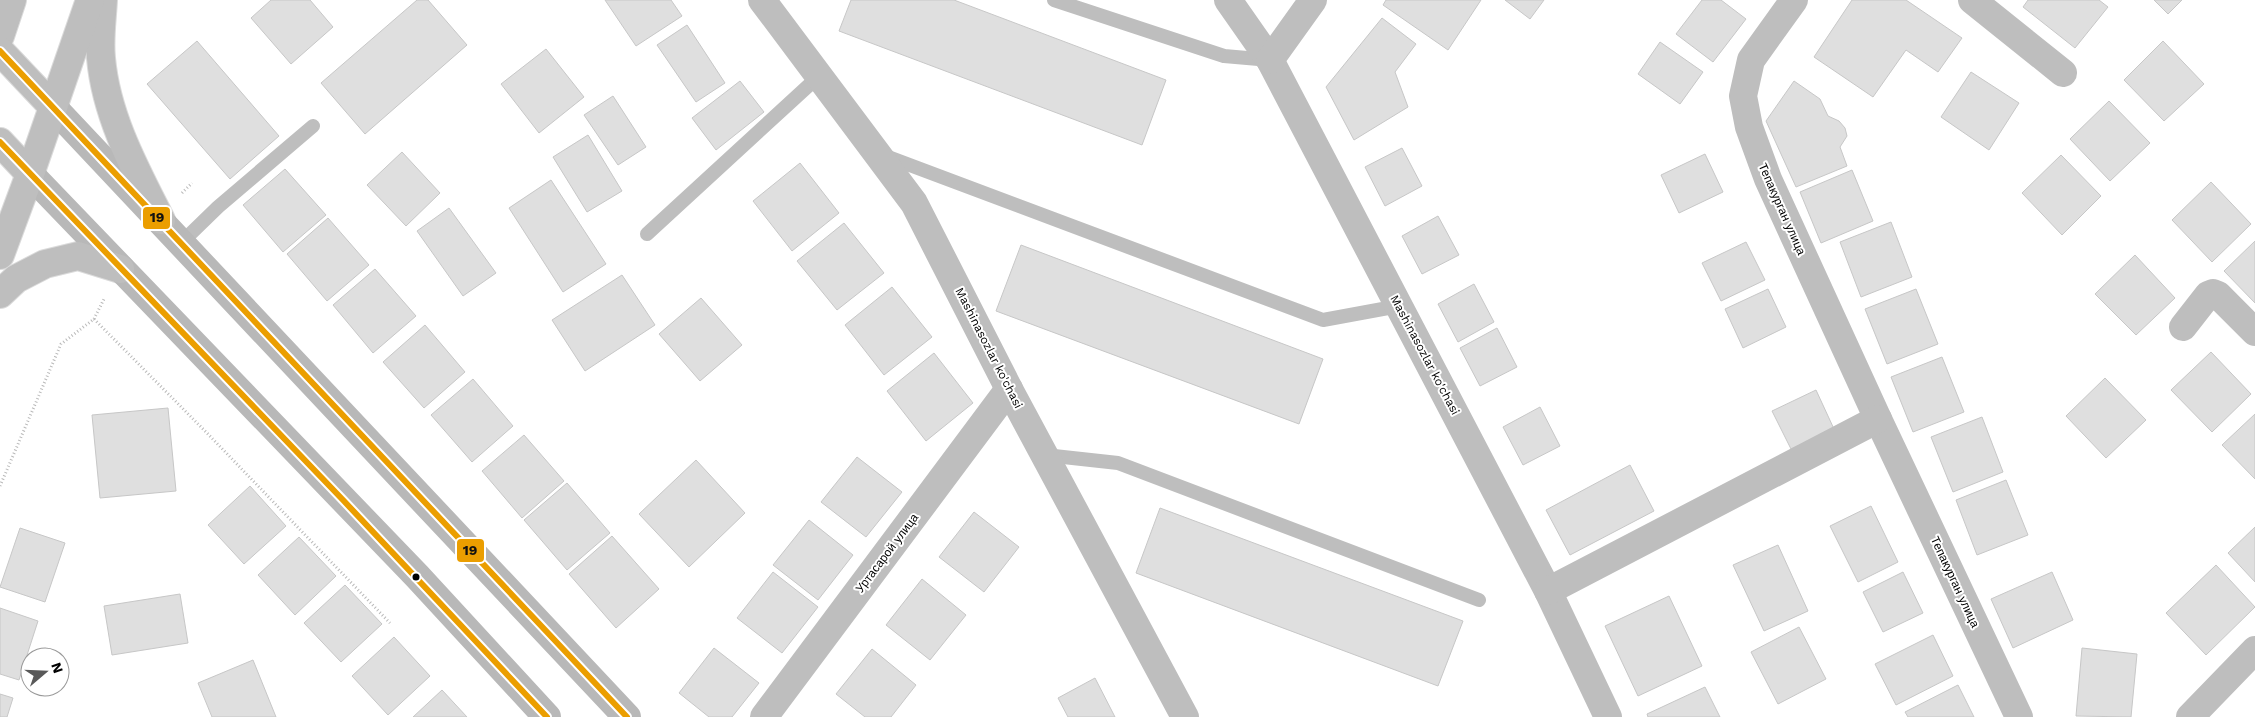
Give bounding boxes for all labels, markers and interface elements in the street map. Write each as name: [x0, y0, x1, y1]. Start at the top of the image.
street label: Тепакурган улица: [1755, 161, 1809, 257]
line badge: 19: [142, 206, 171, 230]
text: 19: [150, 209, 164, 225]
street label: Mashinasozlar ko'chasi: [952, 285, 1026, 411]
street label: Mashinasozlar ko'chasi: [1387, 293, 1463, 417]
street label: Уртасарой улица: [853, 510, 921, 595]
street label: Тепакурган улица: [1928, 534, 1982, 630]
line badge: 19: [456, 538, 485, 563]
text: 19: [463, 542, 477, 558]
unlabelled marker: [411, 572, 421, 582]
north arrow: [20, 647, 70, 697]
text: N: [48, 660, 67, 675]

